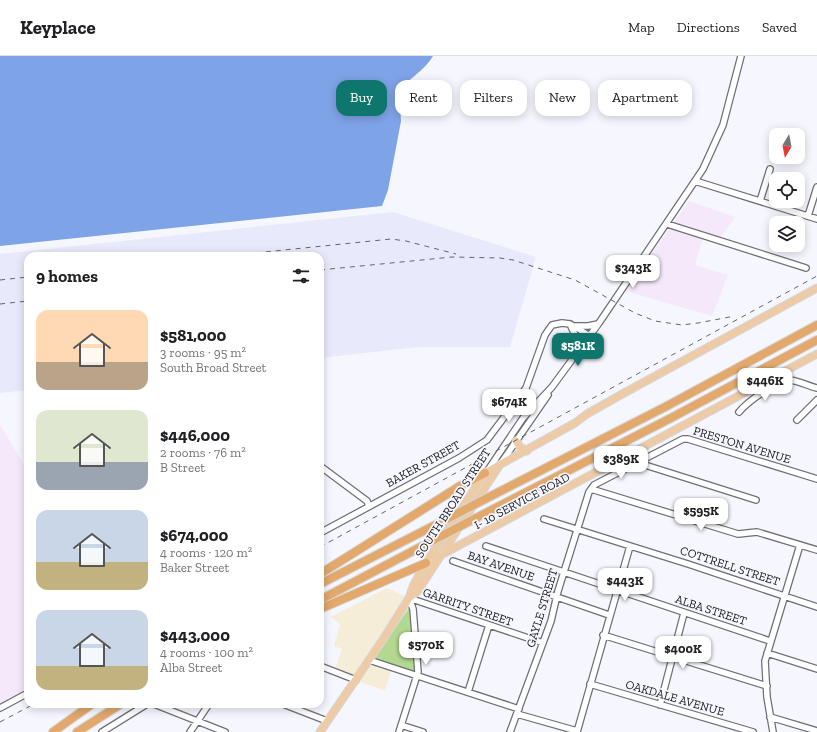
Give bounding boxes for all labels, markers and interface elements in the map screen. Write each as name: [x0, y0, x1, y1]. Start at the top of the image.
text: Keyplace: [20, 16, 96, 39]
text: Map: [628, 19, 655, 36]
text: Directions: [677, 19, 740, 36]
text: Saved: [762, 19, 797, 36]
chip: Buy: [336, 80, 387, 116]
chip: Rent: [395, 80, 452, 116]
chip: Filters: [460, 80, 527, 116]
chip: New: [535, 80, 590, 116]
chip: Apartment: [598, 80, 692, 116]
north arrow: [769, 128, 805, 164]
map controls: [769, 128, 805, 252]
button: locate: [769, 172, 805, 208]
button: layers: [769, 216, 805, 252]
pin: $343K: [605, 255, 661, 289]
text: $343K: [615, 260, 651, 275]
icon: filters: [290, 265, 312, 287]
text: 9 homes: [36, 266, 98, 286]
text: $581,000: [160, 325, 226, 345]
icon: home: [68, 326, 116, 374]
pin: $581K: [550, 333, 606, 367]
text: $581K: [561, 338, 595, 353]
text: 3 rooms · 95 m²: [160, 345, 246, 360]
text: South Broad Street: [160, 360, 266, 375]
pin: $446K: [737, 368, 793, 402]
text: $446K: [747, 373, 783, 388]
pin: $674K: [481, 389, 537, 423]
text: $674K: [491, 394, 527, 409]
street label: PRESTON AVENUE: [692, 424, 792, 466]
text: $446,000: [160, 425, 230, 445]
icon: home: [68, 426, 116, 474]
street label: BAKER STREET: [384, 438, 463, 490]
text: 2 rooms · 76 m²: [160, 445, 246, 460]
street label: SOUTH BROAD STREET: [412, 445, 494, 560]
pin: $389K: [593, 446, 649, 480]
text: $389K: [603, 451, 639, 466]
text: B Street: [160, 460, 205, 475]
street label: I- 10 SERVICE ROAD: [472, 470, 572, 532]
pin: $595K: [673, 498, 729, 532]
text: $595K: [683, 503, 719, 518]
text: $674,000: [160, 525, 228, 545]
icon: home: [68, 526, 116, 574]
street label: COTTRELL STREET: [678, 543, 782, 589]
text: 4 rooms · 120 m²: [160, 545, 252, 560]
street label: BAY AVENUE: [466, 548, 536, 584]
text: Baker Street: [160, 560, 229, 575]
street label: GAYLE STREET: [523, 566, 561, 649]
pin: $443K: [597, 568, 653, 602]
text: $443K: [607, 573, 643, 588]
street label: GARRITY STREET: [421, 585, 516, 629]
street label: ALBA STREET: [674, 592, 749, 628]
text: $443,000: [160, 625, 230, 645]
icon: home: [68, 626, 116, 674]
pin: $570K: [398, 632, 454, 666]
pin: $400K: [655, 636, 711, 670]
text: $570K: [408, 637, 444, 652]
text: $400K: [664, 641, 702, 656]
text: 4 rooms · 100 m²: [160, 645, 253, 660]
text: Alba Street: [160, 660, 222, 675]
street label: OAKDALE AVENUE: [624, 677, 726, 719]

